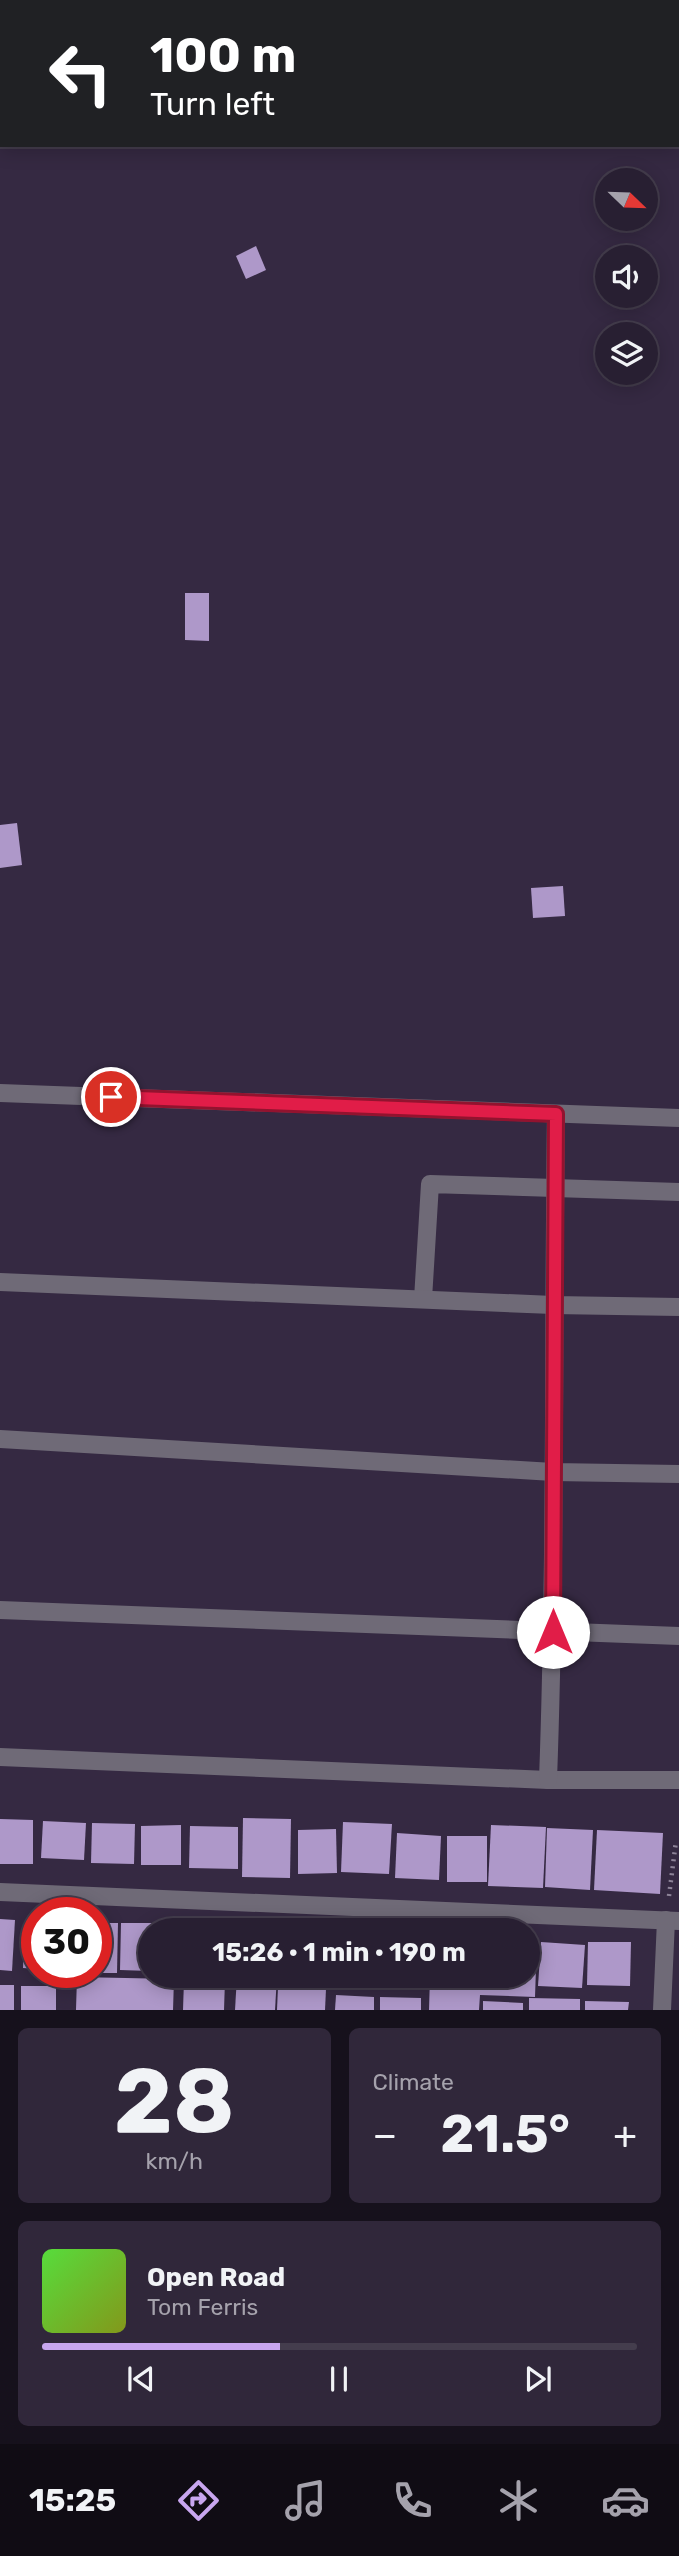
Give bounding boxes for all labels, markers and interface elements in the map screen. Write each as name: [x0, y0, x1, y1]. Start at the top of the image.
text: 100 m: [150, 26, 296, 84]
icon: left: [35, 28, 126, 119]
text: Turn left: [150, 85, 275, 123]
north arrow: [595, 168, 658, 231]
map controls: [595, 168, 658, 385]
button: sound: [595, 245, 658, 308]
button: layers: [595, 322, 658, 385]
pin: [81, 1067, 141, 1127]
icon: arrive: [92, 1078, 130, 1116]
position arrow: [516, 1595, 590, 1669]
speed limit sign: 30: [21, 1897, 112, 1988]
text: 15:26 · 1 min · 190 m: [212, 1937, 466, 1968]
text: 28: [114, 2047, 235, 2155]
text: Climate: [373, 2068, 454, 2096]
text: 21.5°: [441, 2103, 570, 2165]
text: −: [373, 2112, 397, 2158]
text: +: [613, 2112, 637, 2158]
text: km/h: [146, 2147, 203, 2175]
text: Open Road: [147, 2262, 285, 2293]
text: Tom Ferris: [147, 2293, 258, 2321]
icon: previous: [122, 2360, 160, 2398]
icon: pause: [320, 2360, 358, 2398]
icon: next: [519, 2360, 557, 2398]
icon: directions: [174, 2476, 223, 2525]
icon: music: [281, 2476, 330, 2525]
icon: phone: [388, 2476, 437, 2525]
icon: climate: [494, 2476, 543, 2525]
icon: car: [601, 2476, 650, 2525]
text: 15:25: [29, 2481, 116, 2519]

